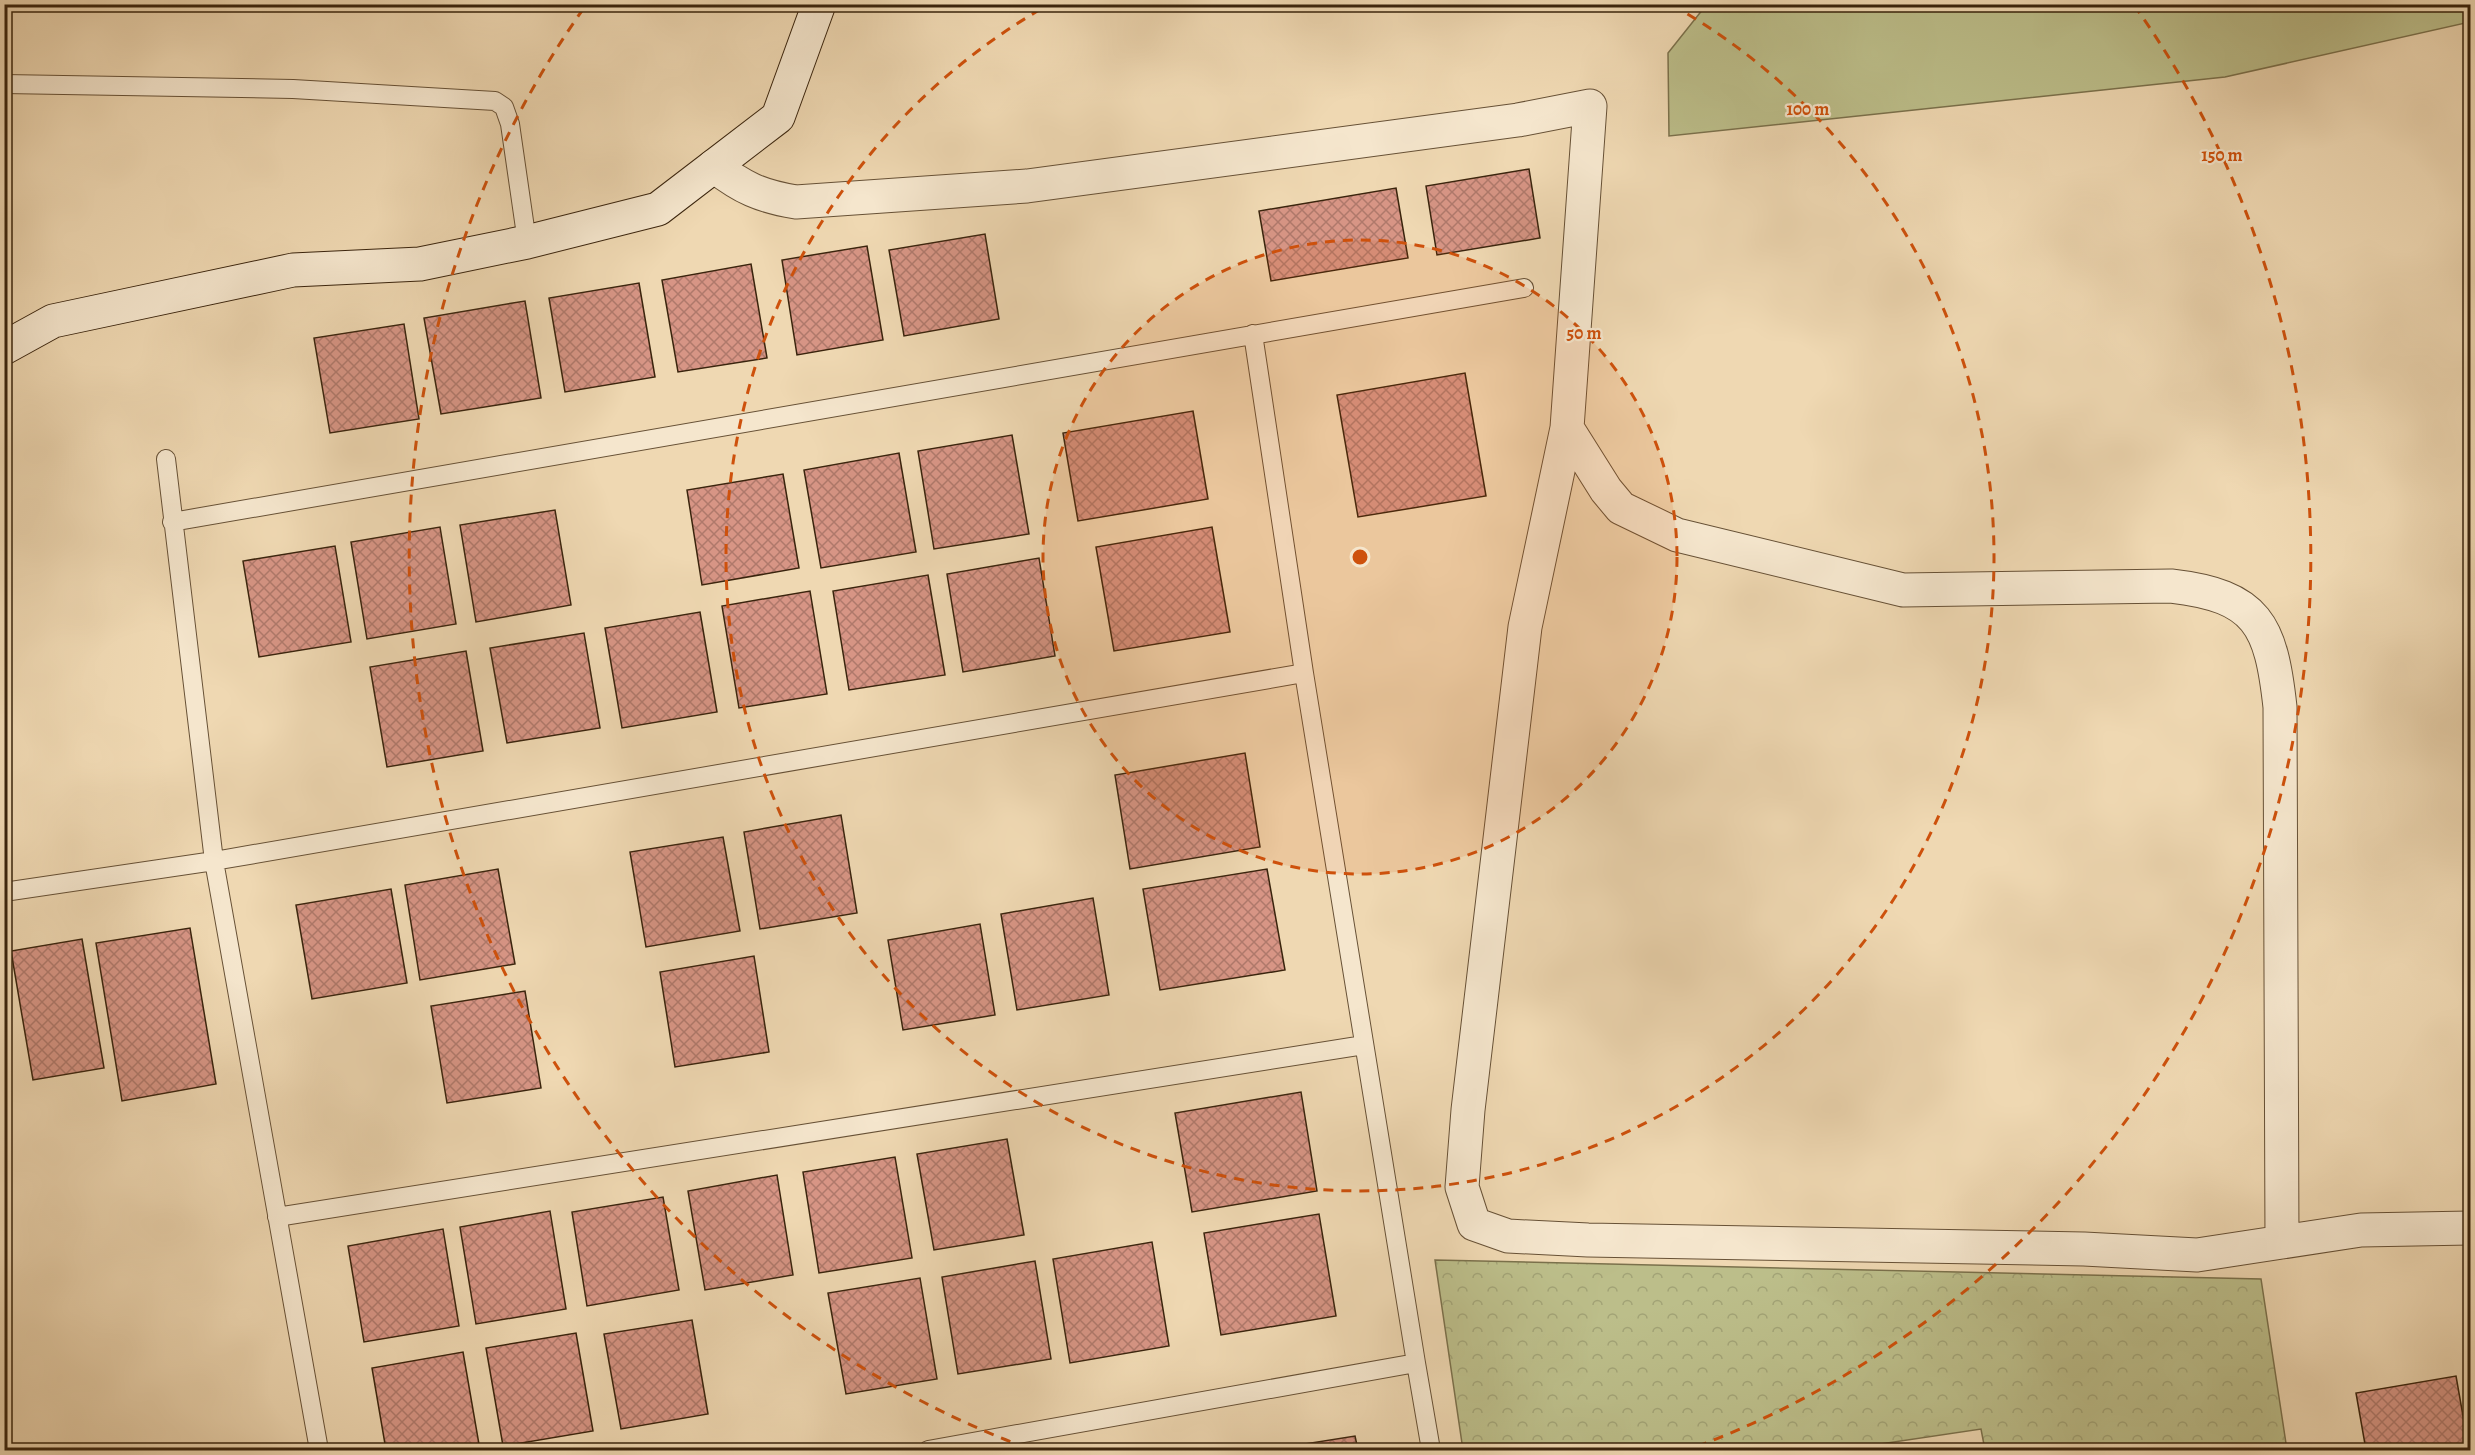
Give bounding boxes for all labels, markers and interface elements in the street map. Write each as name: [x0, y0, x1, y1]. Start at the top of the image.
text: 100 m: [1787, 97, 1829, 121]
text: 150 m: [2201, 143, 2243, 167]
text: 50 m: [1567, 321, 1601, 345]
centre of rings: [1350, 547, 1370, 567]

